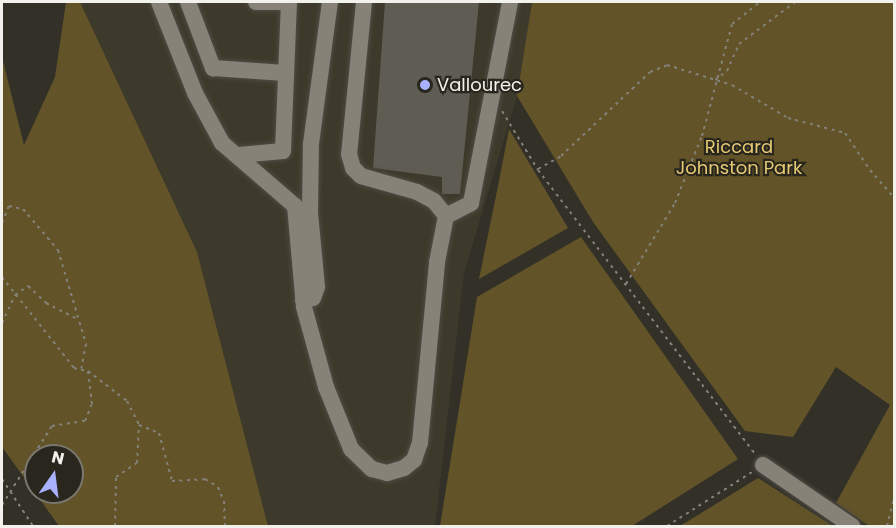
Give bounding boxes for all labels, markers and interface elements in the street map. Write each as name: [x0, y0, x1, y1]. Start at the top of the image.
place label: Vallourec: [437, 74, 522, 96]
marker: Vallourec: [418, 78, 432, 92]
park label: Riccard Johnston Park: [676, 137, 802, 180]
north arrow: [24, 444, 84, 504]
text: N: [49, 445, 67, 471]

